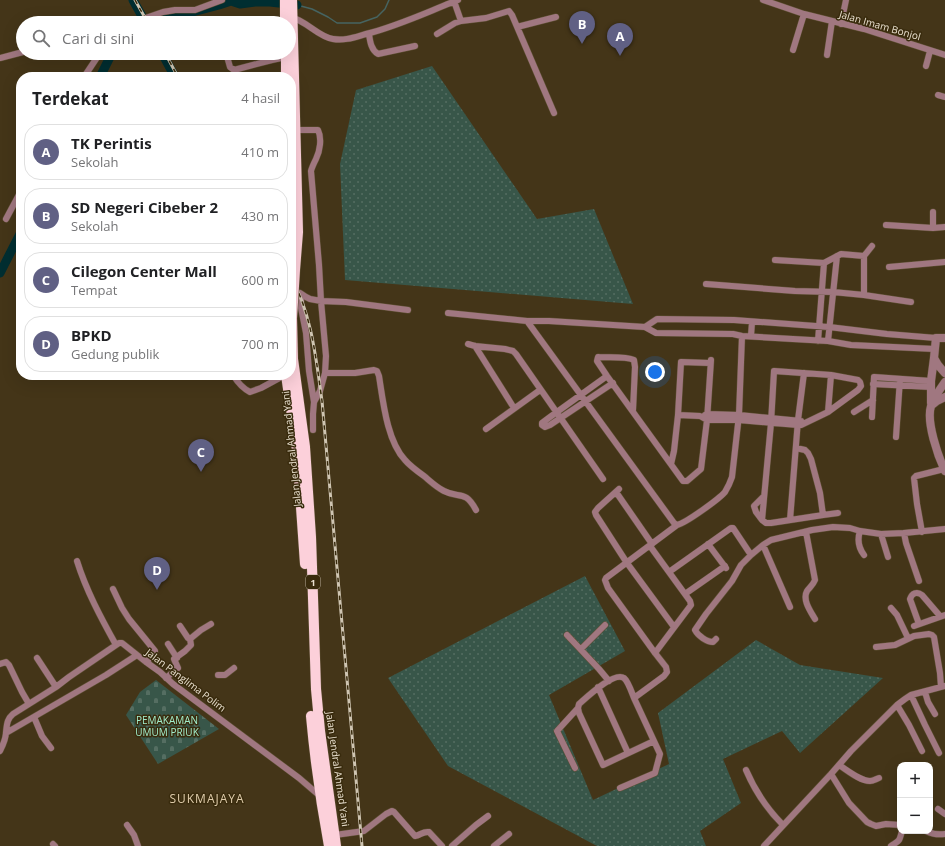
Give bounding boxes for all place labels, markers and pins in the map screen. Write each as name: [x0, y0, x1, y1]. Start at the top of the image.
pin: B: [569, 11, 595, 44]
pin: A: [607, 23, 633, 56]
pin: C: [188, 439, 214, 472]
pin: D: [144, 557, 170, 590]

